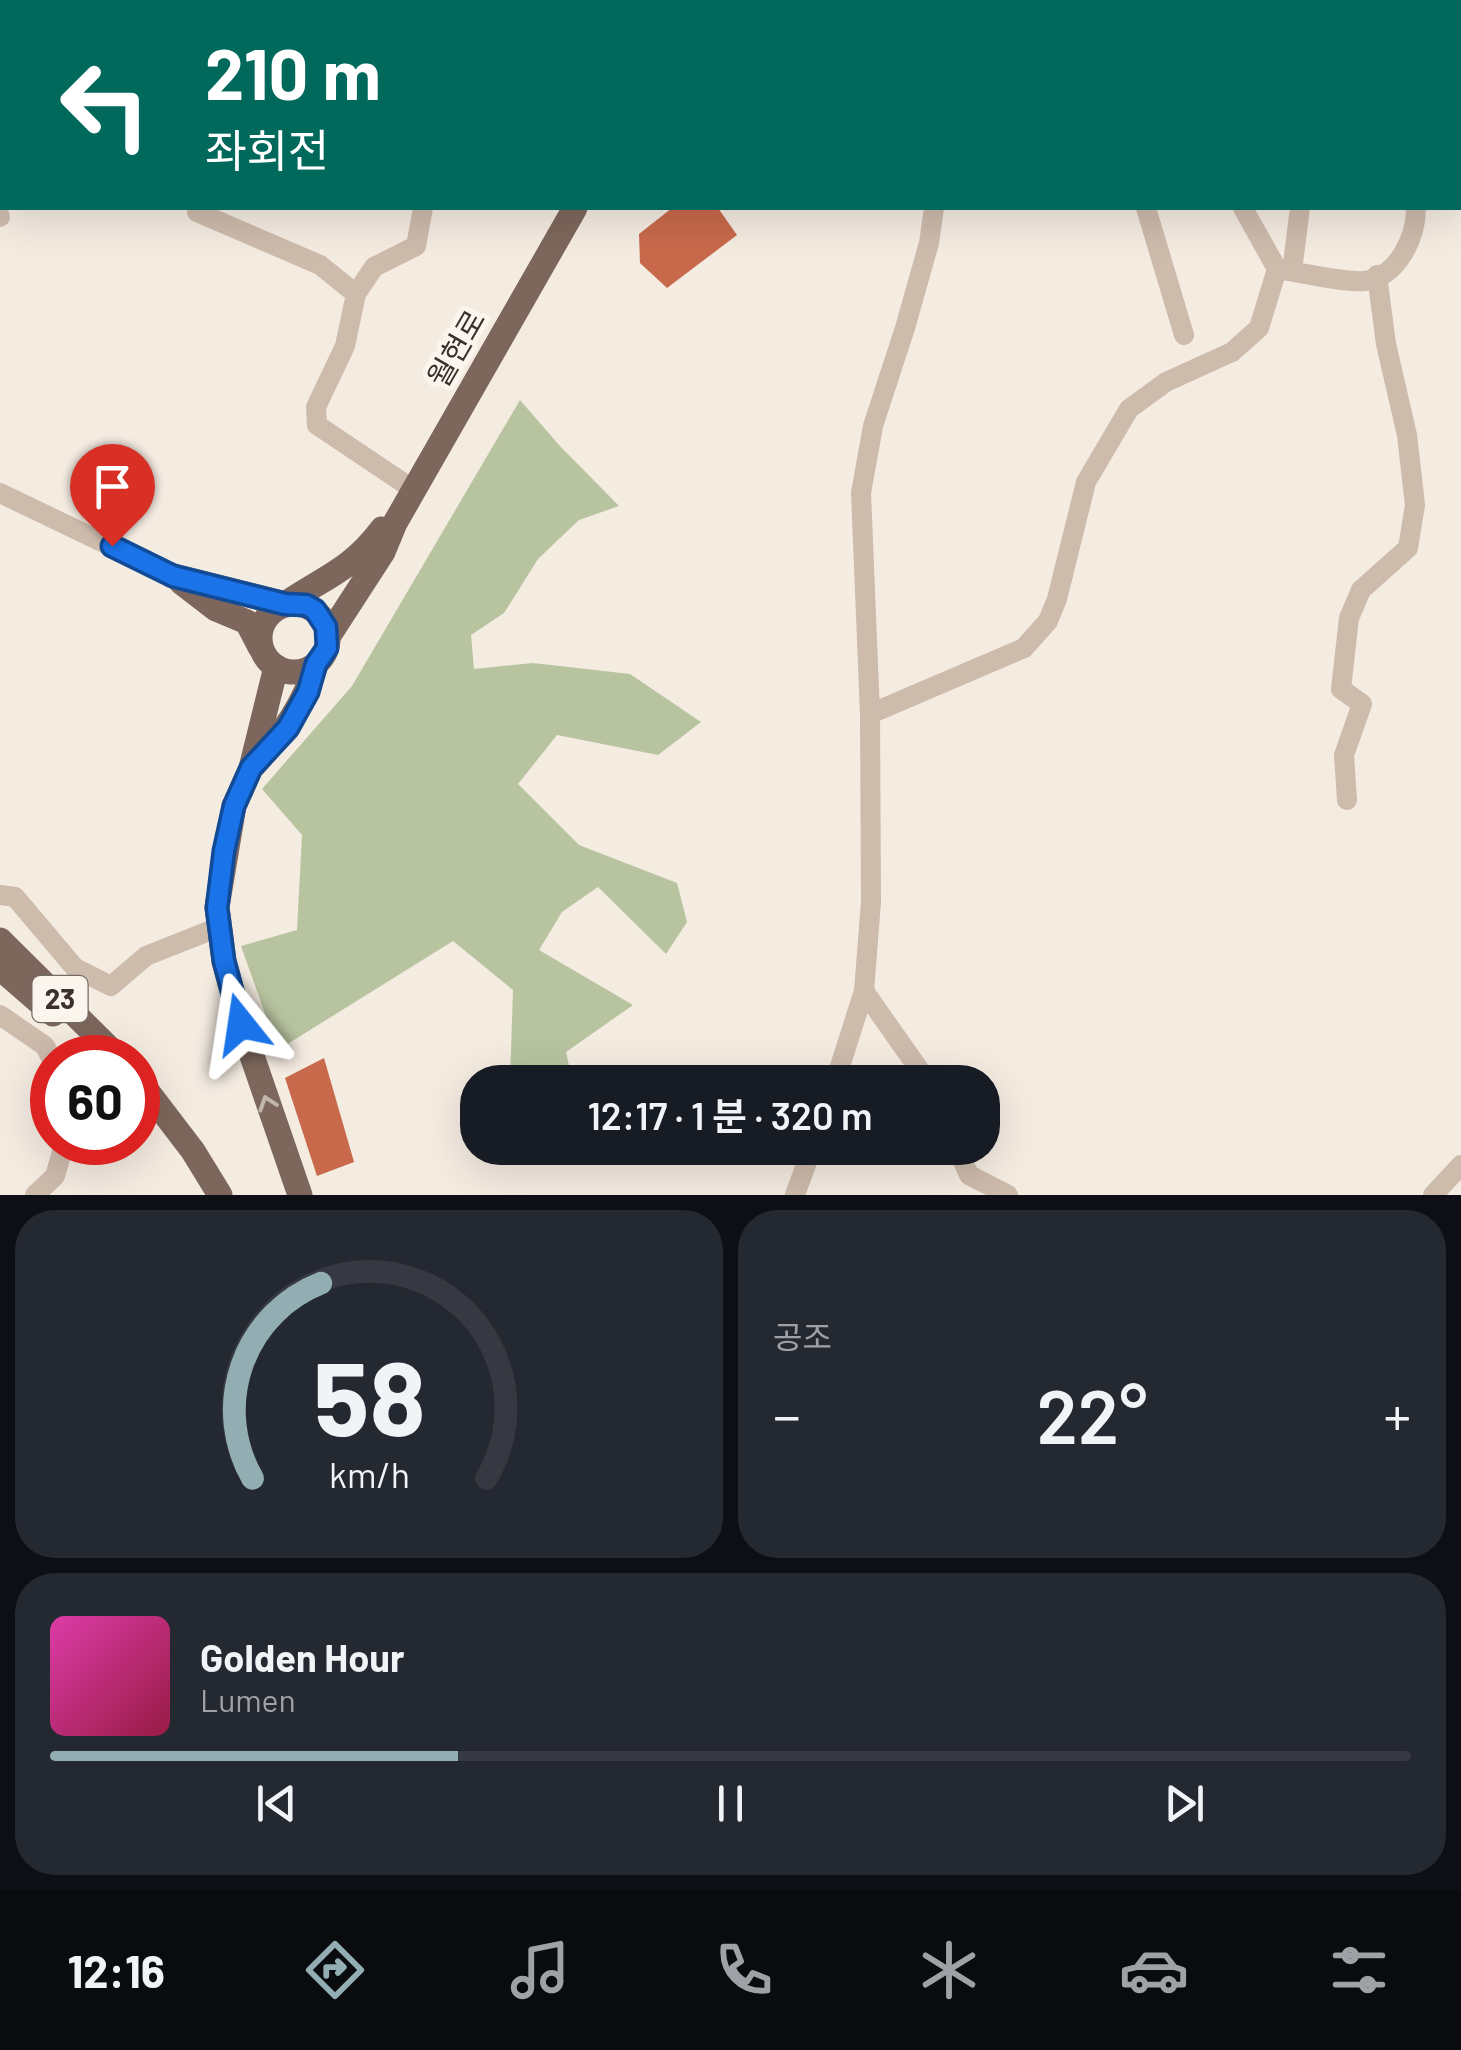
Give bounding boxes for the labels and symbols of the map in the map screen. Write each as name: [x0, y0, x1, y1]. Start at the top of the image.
street label: 월현로: [419, 303, 492, 393]
pin: [70, 444, 155, 547]
position arrow: [189, 972, 293, 1076]
road number: 23: [32, 976, 88, 1022]
speed limit sign: 60: [30, 1035, 160, 1165]
one-way arrow: [258, 1096, 279, 1113]

